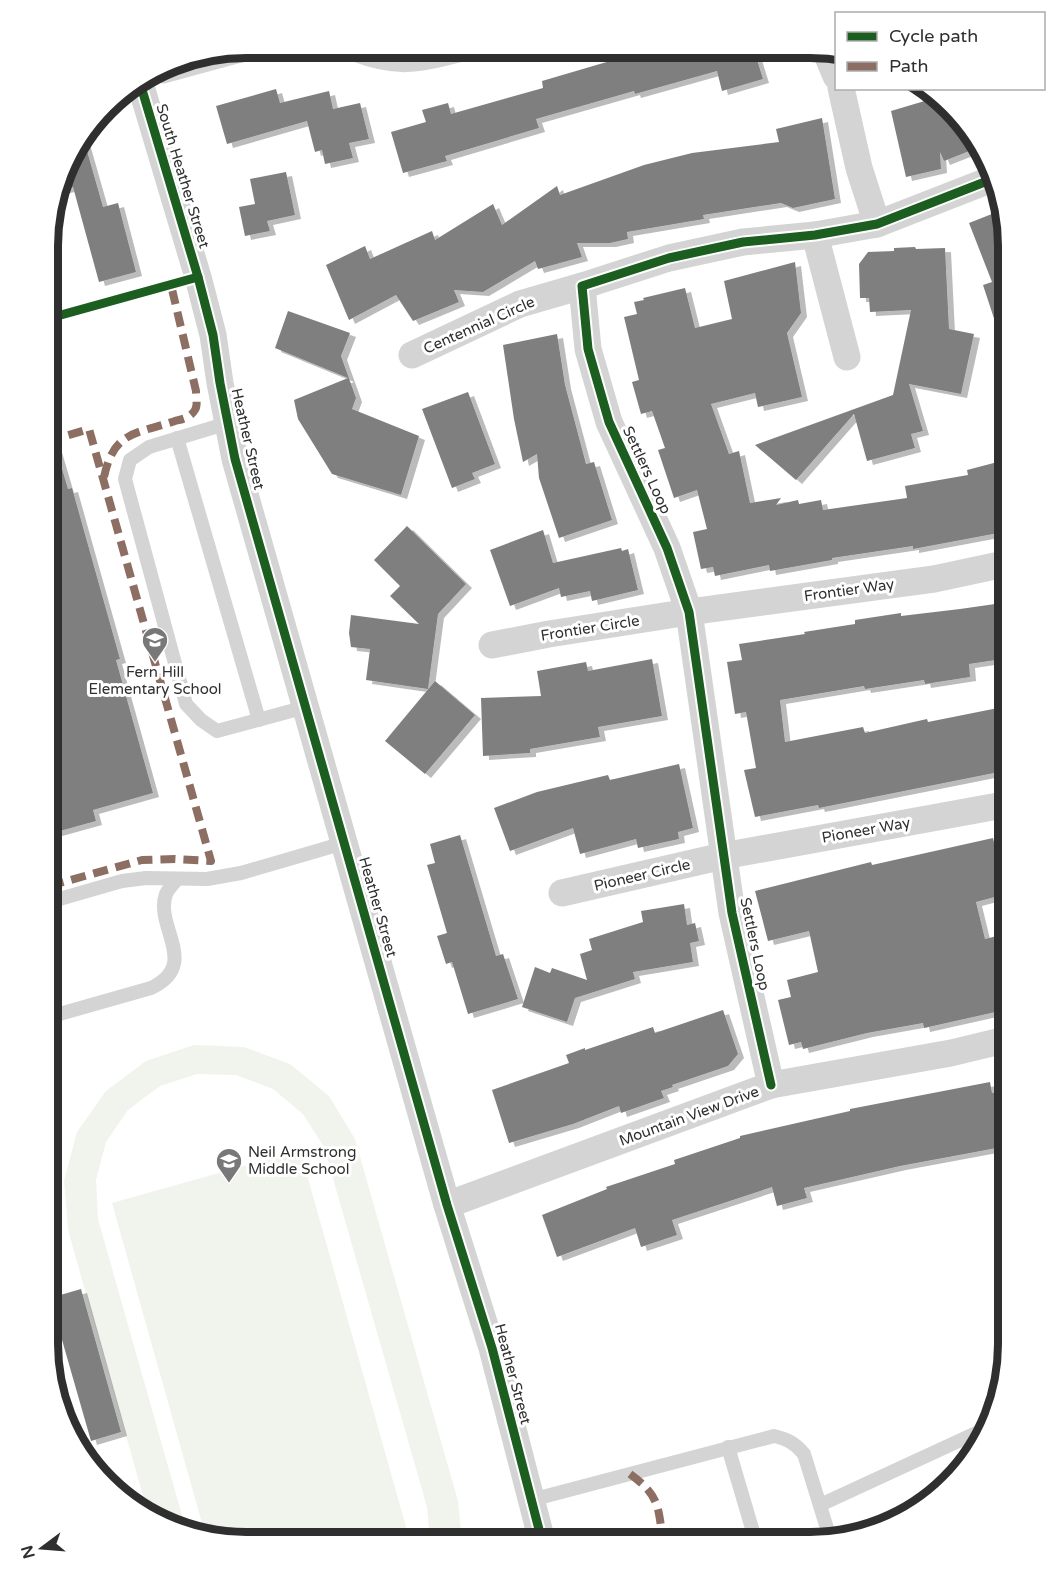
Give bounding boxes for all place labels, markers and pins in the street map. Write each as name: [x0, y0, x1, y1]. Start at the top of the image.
school or university icon: Fern Hill Elementary School: [140, 625, 170, 663]
place label: Fern Hill Elementary School: [88, 663, 222, 698]
place label: Neil Armstrong Middle School: [248, 1143, 356, 1178]
school or university icon: Neil Armstrong Middle School: [214, 1146, 244, 1184]

